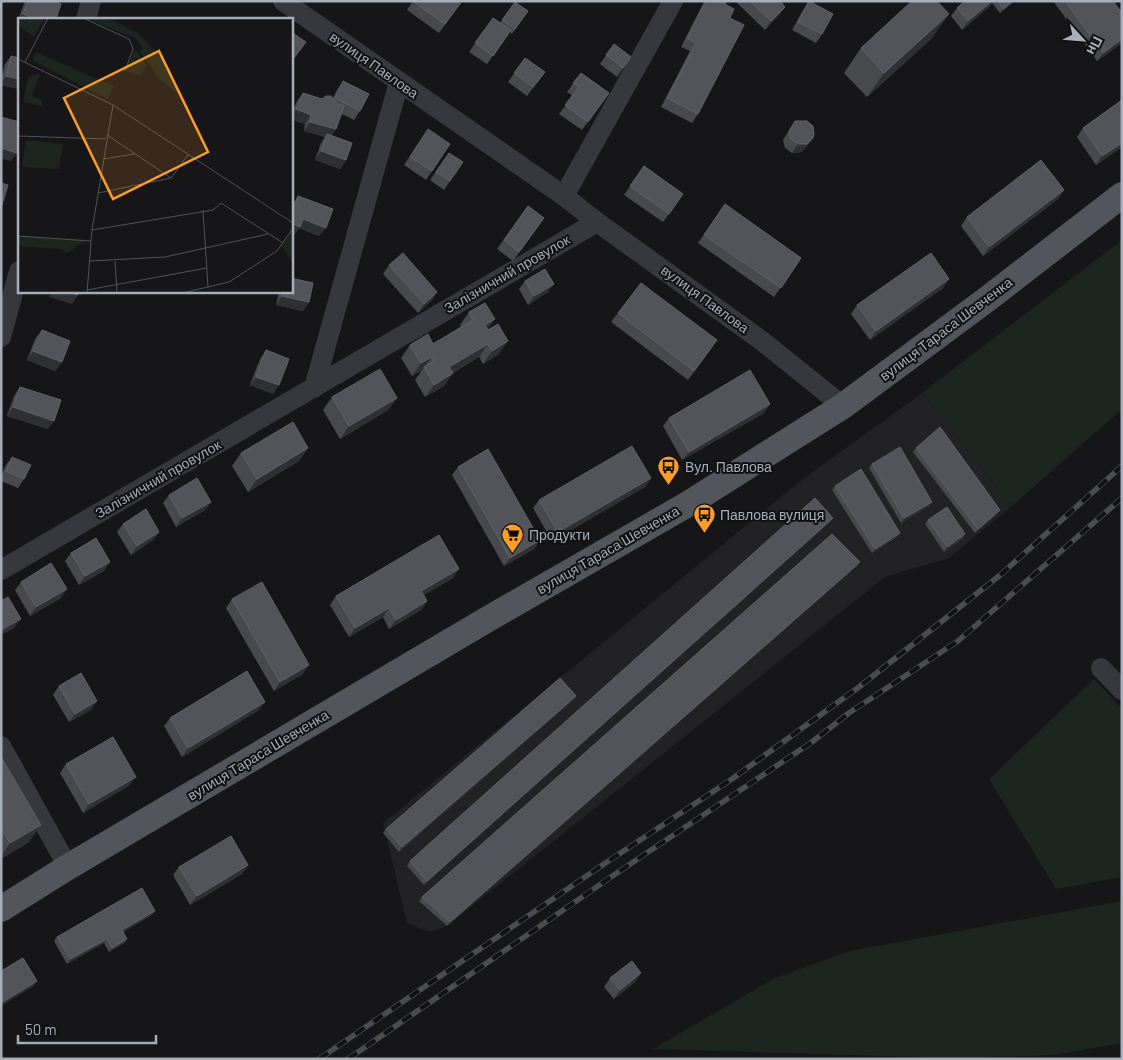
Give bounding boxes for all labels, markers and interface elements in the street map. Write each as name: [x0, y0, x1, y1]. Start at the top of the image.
north arrow: [1058, 15, 1108, 65]
inset map: [18, 18, 292, 292]
street label: вулиця Павлова: [327, 28, 422, 102]
text: Пн: [1083, 34, 1107, 58]
street label: Залізничний провулок: [441, 230, 573, 316]
street label: вулиця Павлова: [658, 261, 753, 336]
street label: вулиця Тараса Шевченка: [876, 273, 1015, 384]
street label: Залізничний провулок: [92, 435, 224, 521]
bus stop icon: Вул. Павлова: [657, 455, 681, 486]
place label: Вул. Павлова: [685, 458, 772, 475]
street label: вулиця Тараса Шевченка: [534, 502, 682, 597]
bus stop icon: Павлова вулиця: [692, 503, 716, 534]
place label: Павлова вулиця: [720, 506, 824, 523]
supermarket icon: Продукти: [501, 523, 525, 554]
place label: Продукти: [529, 526, 590, 543]
street label: вулиця Тараса Шевченка: [184, 706, 332, 803]
scale bar: [18, 1012, 155, 1044]
text: 50 m: [25, 1020, 57, 1038]

